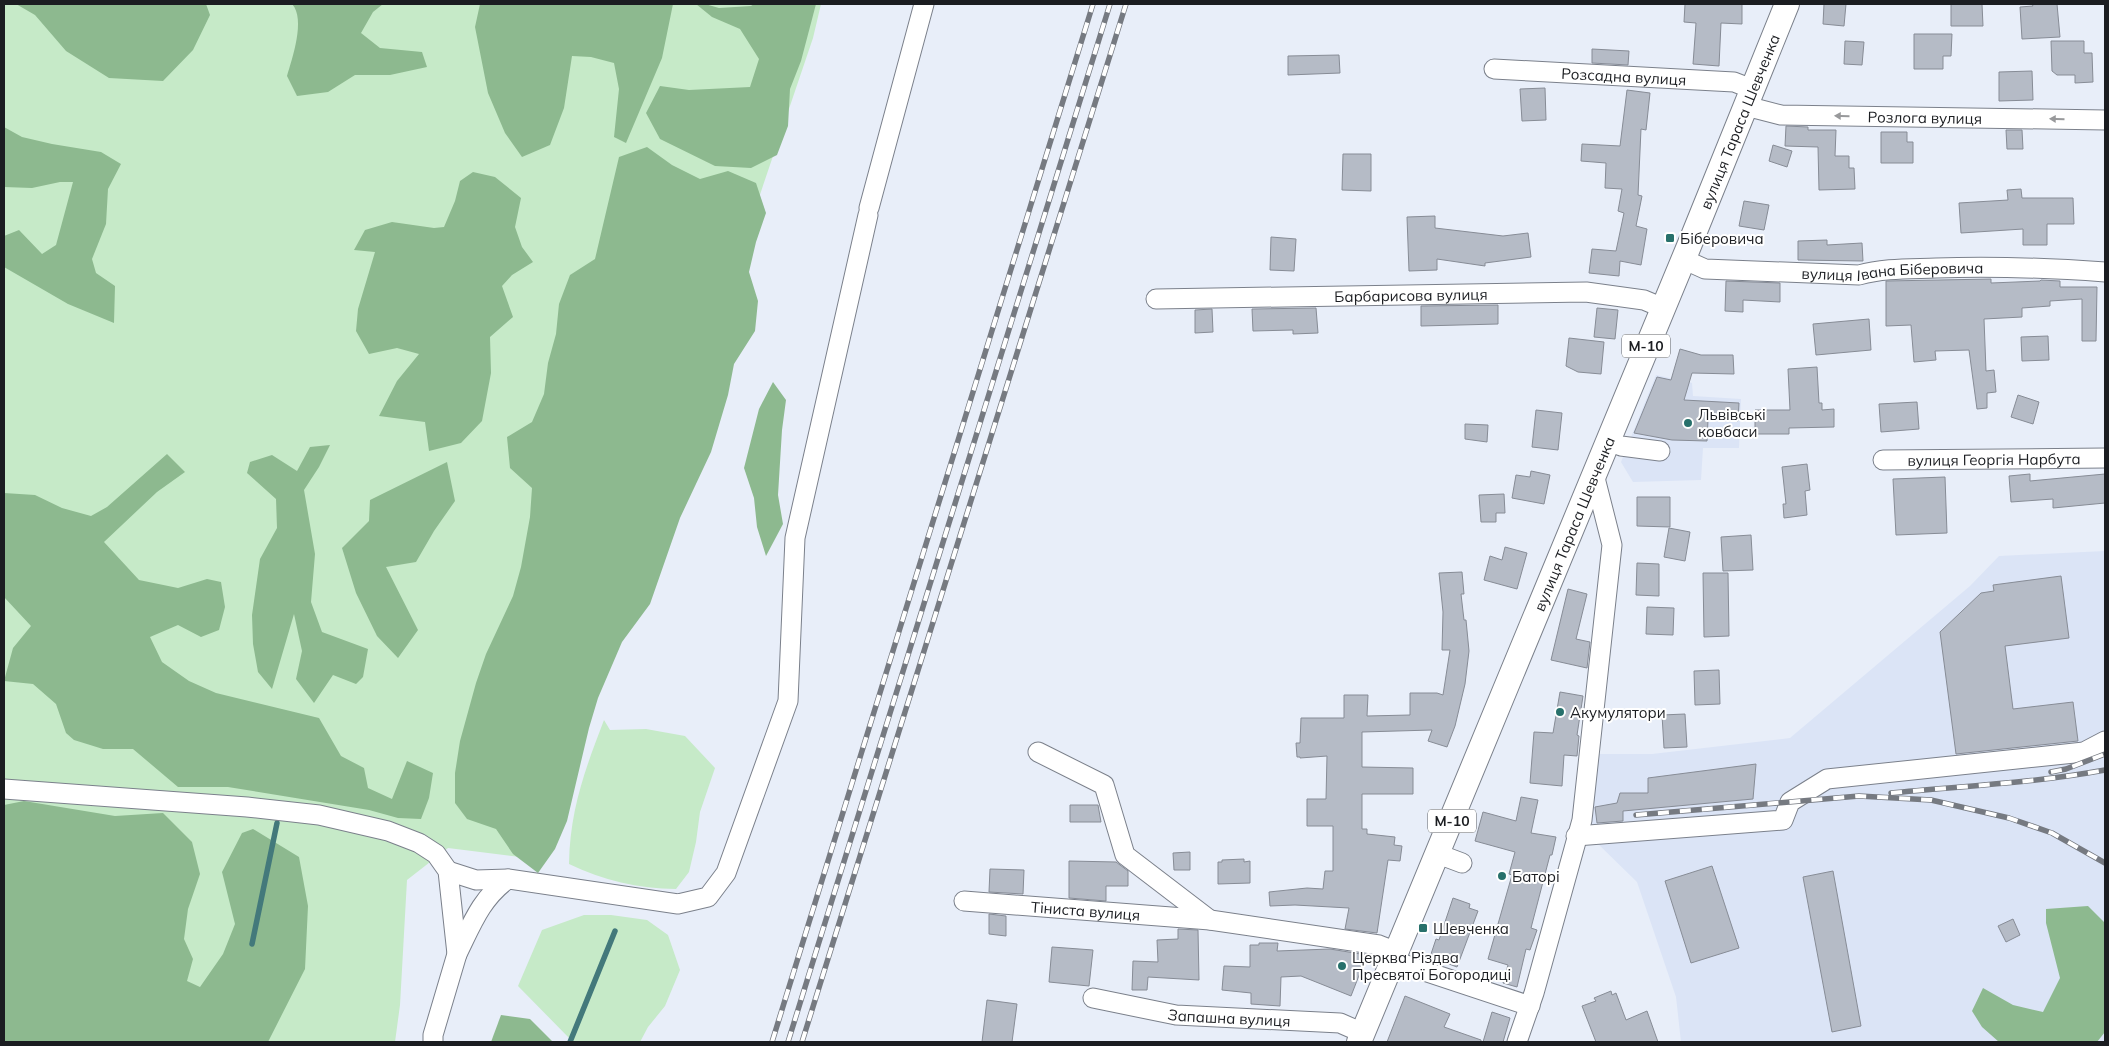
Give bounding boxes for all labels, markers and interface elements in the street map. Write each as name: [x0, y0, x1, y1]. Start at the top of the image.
street label: вулиця Тараса Шевченка: [1695, 31, 1783, 212]
street label: Розсадна вулиця: [1561, 63, 1687, 89]
street label: Розлога вулиця: [1868, 107, 1982, 128]
one-way arrow: [1833, 112, 1849, 120]
one-way arrow: [2048, 115, 2064, 123]
place label: Біберовича: [1680, 229, 1764, 248]
marker: Біберовича: [1664, 232, 1676, 244]
street label: вулиця Івана Біберовича: [1801, 258, 1983, 285]
street label: Барбарисова вулиця: [1334, 284, 1488, 306]
road number: М-10: [1622, 334, 1670, 358]
place label: Львівські ковбаси: [1698, 405, 1766, 441]
marker: Львівські ковбаси: [1682, 417, 1694, 429]
street label: вулиця Тараса Шевченка: [1529, 434, 1618, 614]
street label: вулиця Георгія Нарбута: [1907, 449, 2081, 469]
place label: Акумулятори: [1570, 703, 1666, 722]
marker: Акумулятори: [1554, 706, 1566, 718]
road number: М-10: [1428, 809, 1476, 832]
place label: Баторі: [1512, 867, 1560, 886]
marker: Баторі: [1496, 870, 1508, 882]
street label: Тіниста вулиця: [1030, 897, 1141, 924]
place label: Шевченка: [1433, 919, 1509, 938]
marker: Шевченка: [1417, 922, 1429, 934]
place label: Церква Різдва Пресвятої Богородиці: [1352, 948, 1511, 984]
marker: Церква Різдва Пресвятої Богородиці: [1336, 960, 1348, 972]
street label: Запашна вулиця: [1166, 1004, 1291, 1030]

